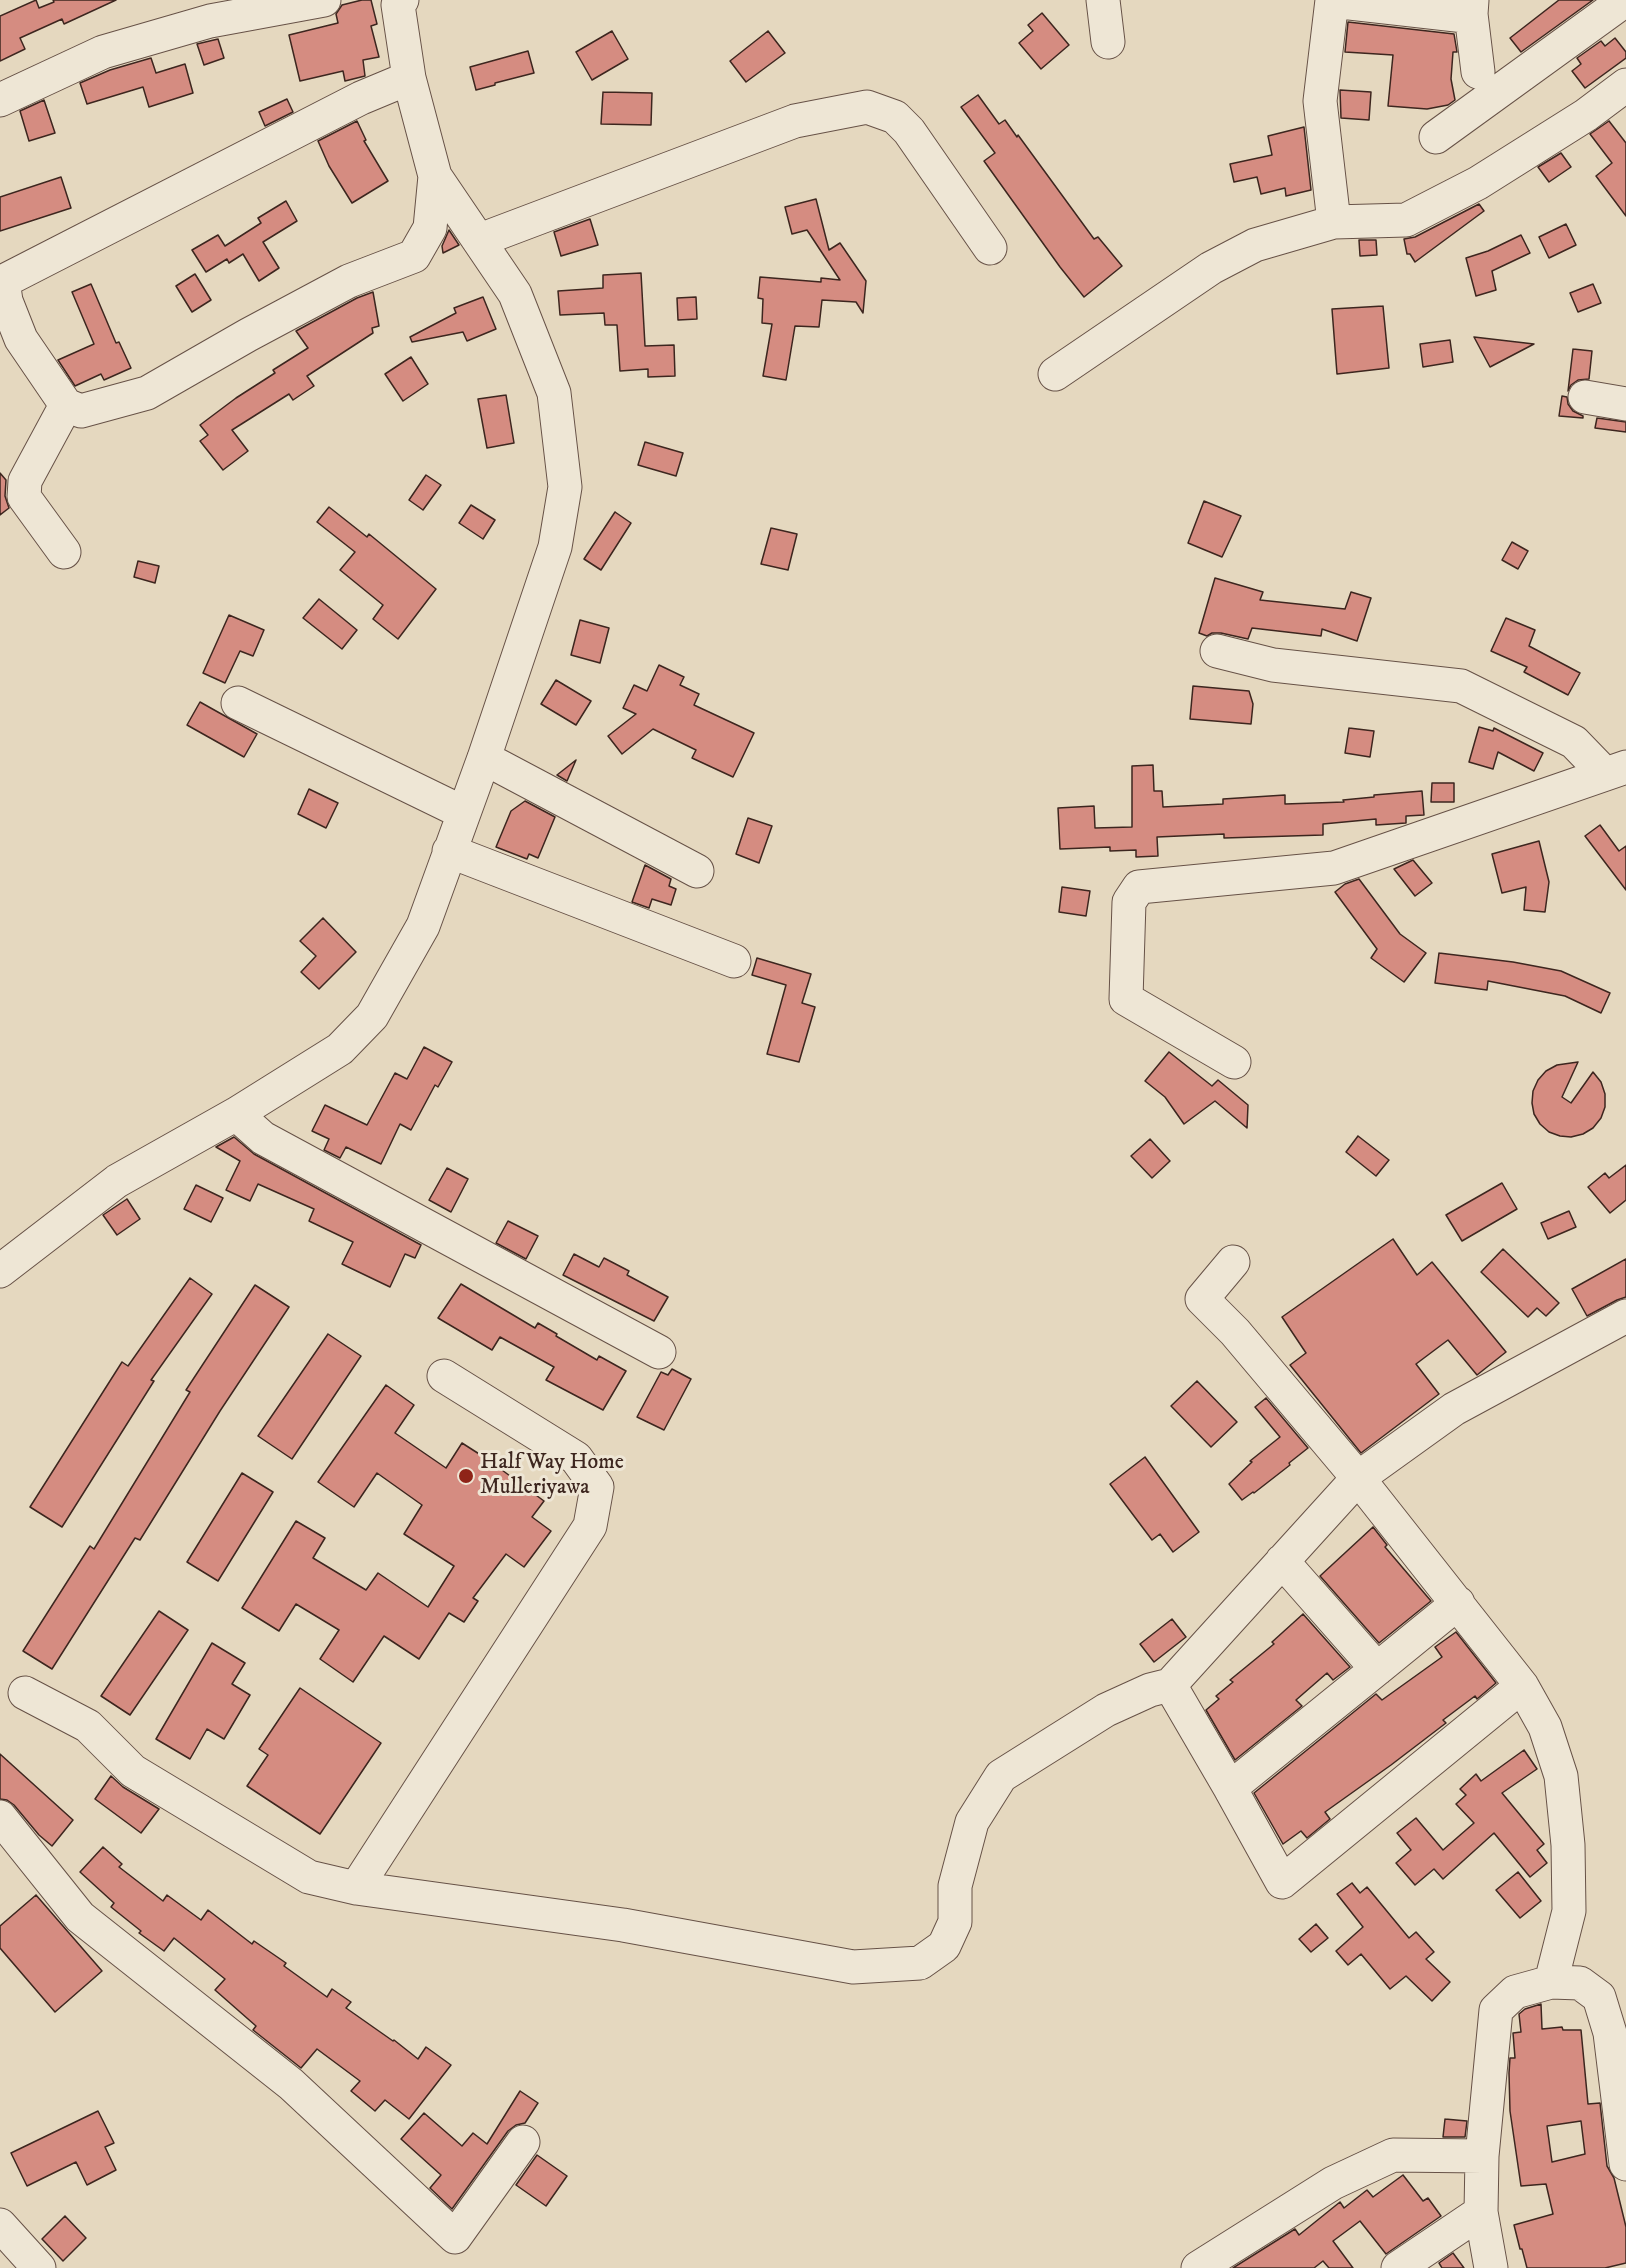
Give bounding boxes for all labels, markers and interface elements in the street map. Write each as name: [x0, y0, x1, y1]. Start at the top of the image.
place label: Half Way Home Mulleriyawa: [480, 1450, 624, 1502]
marker: Half Way Home Mulleriyawa: [457, 1467, 475, 1485]

